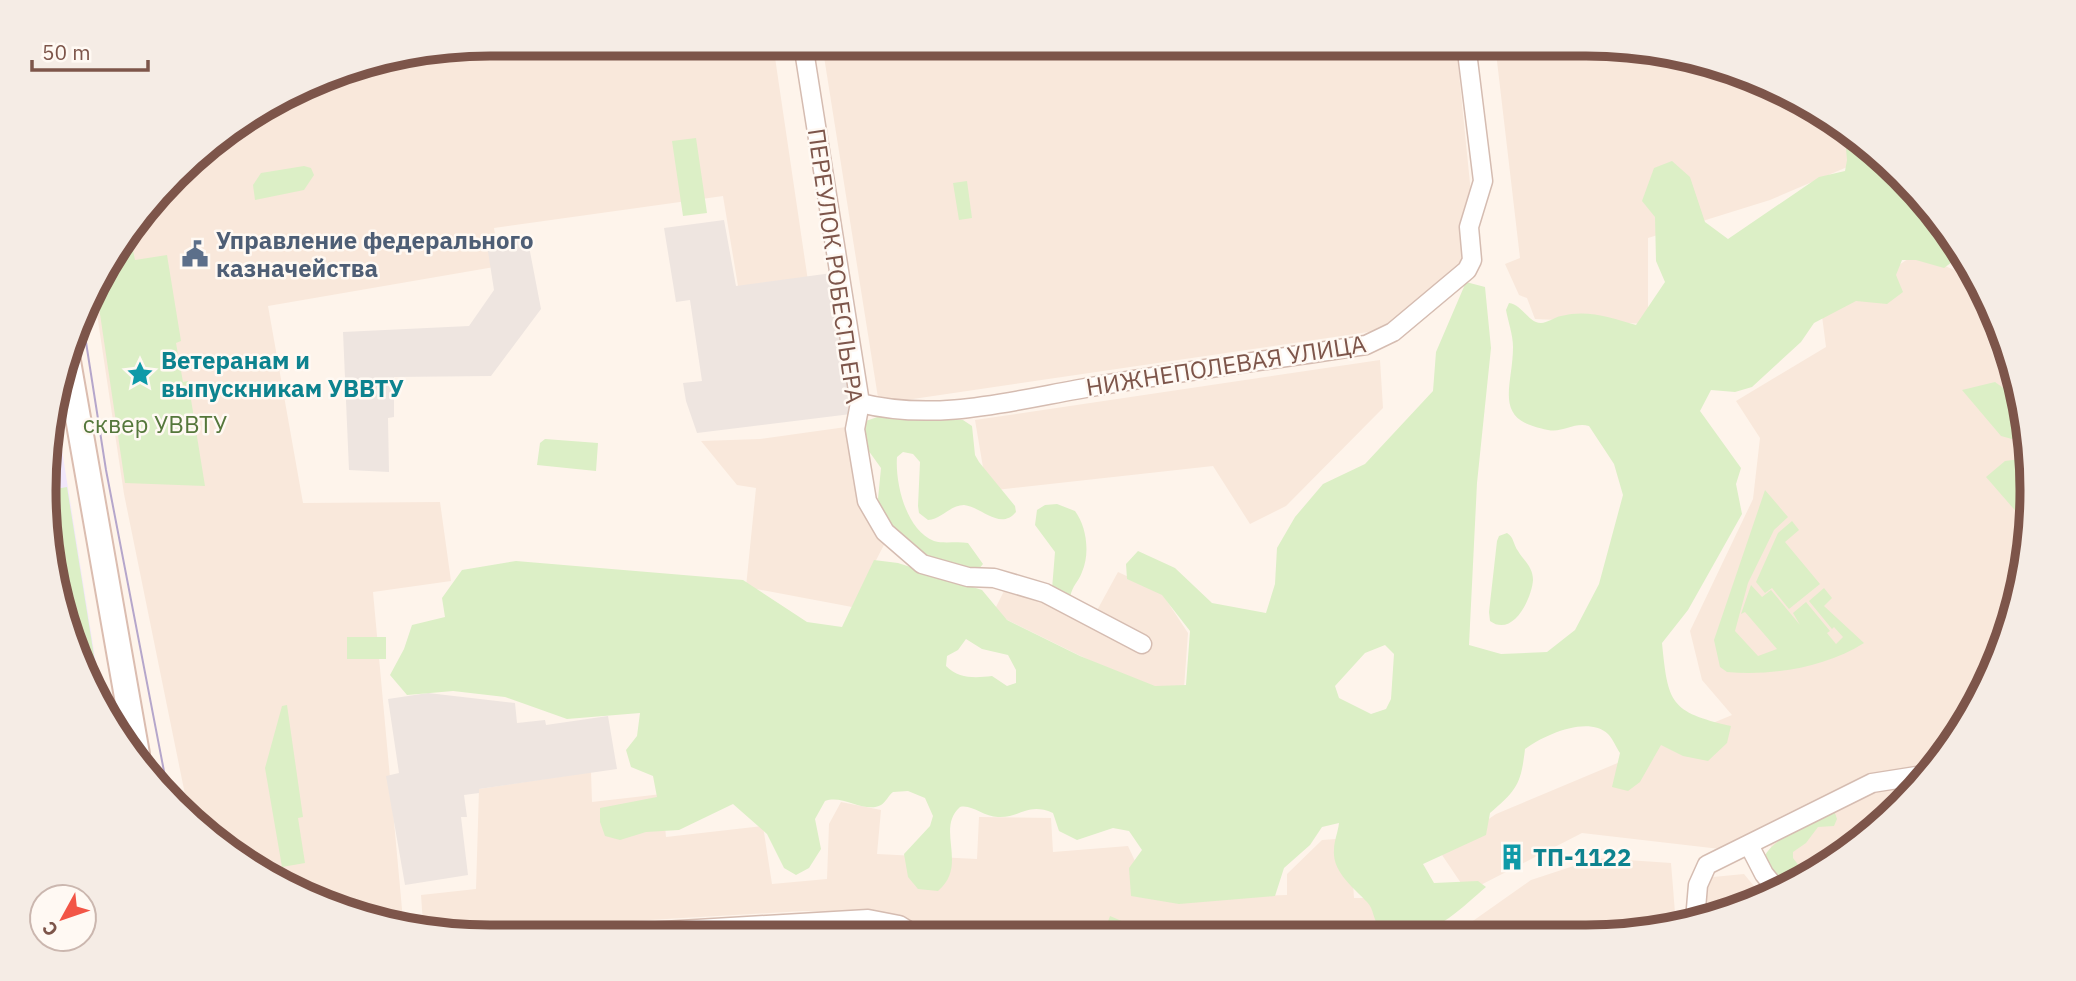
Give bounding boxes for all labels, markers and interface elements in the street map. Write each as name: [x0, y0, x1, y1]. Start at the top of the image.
scale bar: [32, 28, 147, 72]
text: 50 m: [42, 38, 91, 66]
street label: ПЕРЕУЛОК РОБЕСПЬЕРА: [801, 126, 871, 406]
place label: Управление федерального казначейства: [216, 224, 534, 284]
public building icon: Управление федерального казначейства: [180, 239, 210, 269]
street label: НИЖНЕПОЛЕВАЯ УЛИЦА: [1084, 327, 1368, 403]
place label: Ветеранам и выпускникам УВВТУ: [161, 344, 404, 404]
place icon: Ветеранам и выпускникам УВВТУ: [125, 359, 155, 389]
park label: сквер УВВТУ: [83, 408, 227, 440]
place label: ТП-1122: [1533, 841, 1631, 873]
building icon: ТП-1122: [1497, 842, 1527, 872]
north arrow: [28, 883, 98, 953]
text: С: [37, 916, 63, 941]

